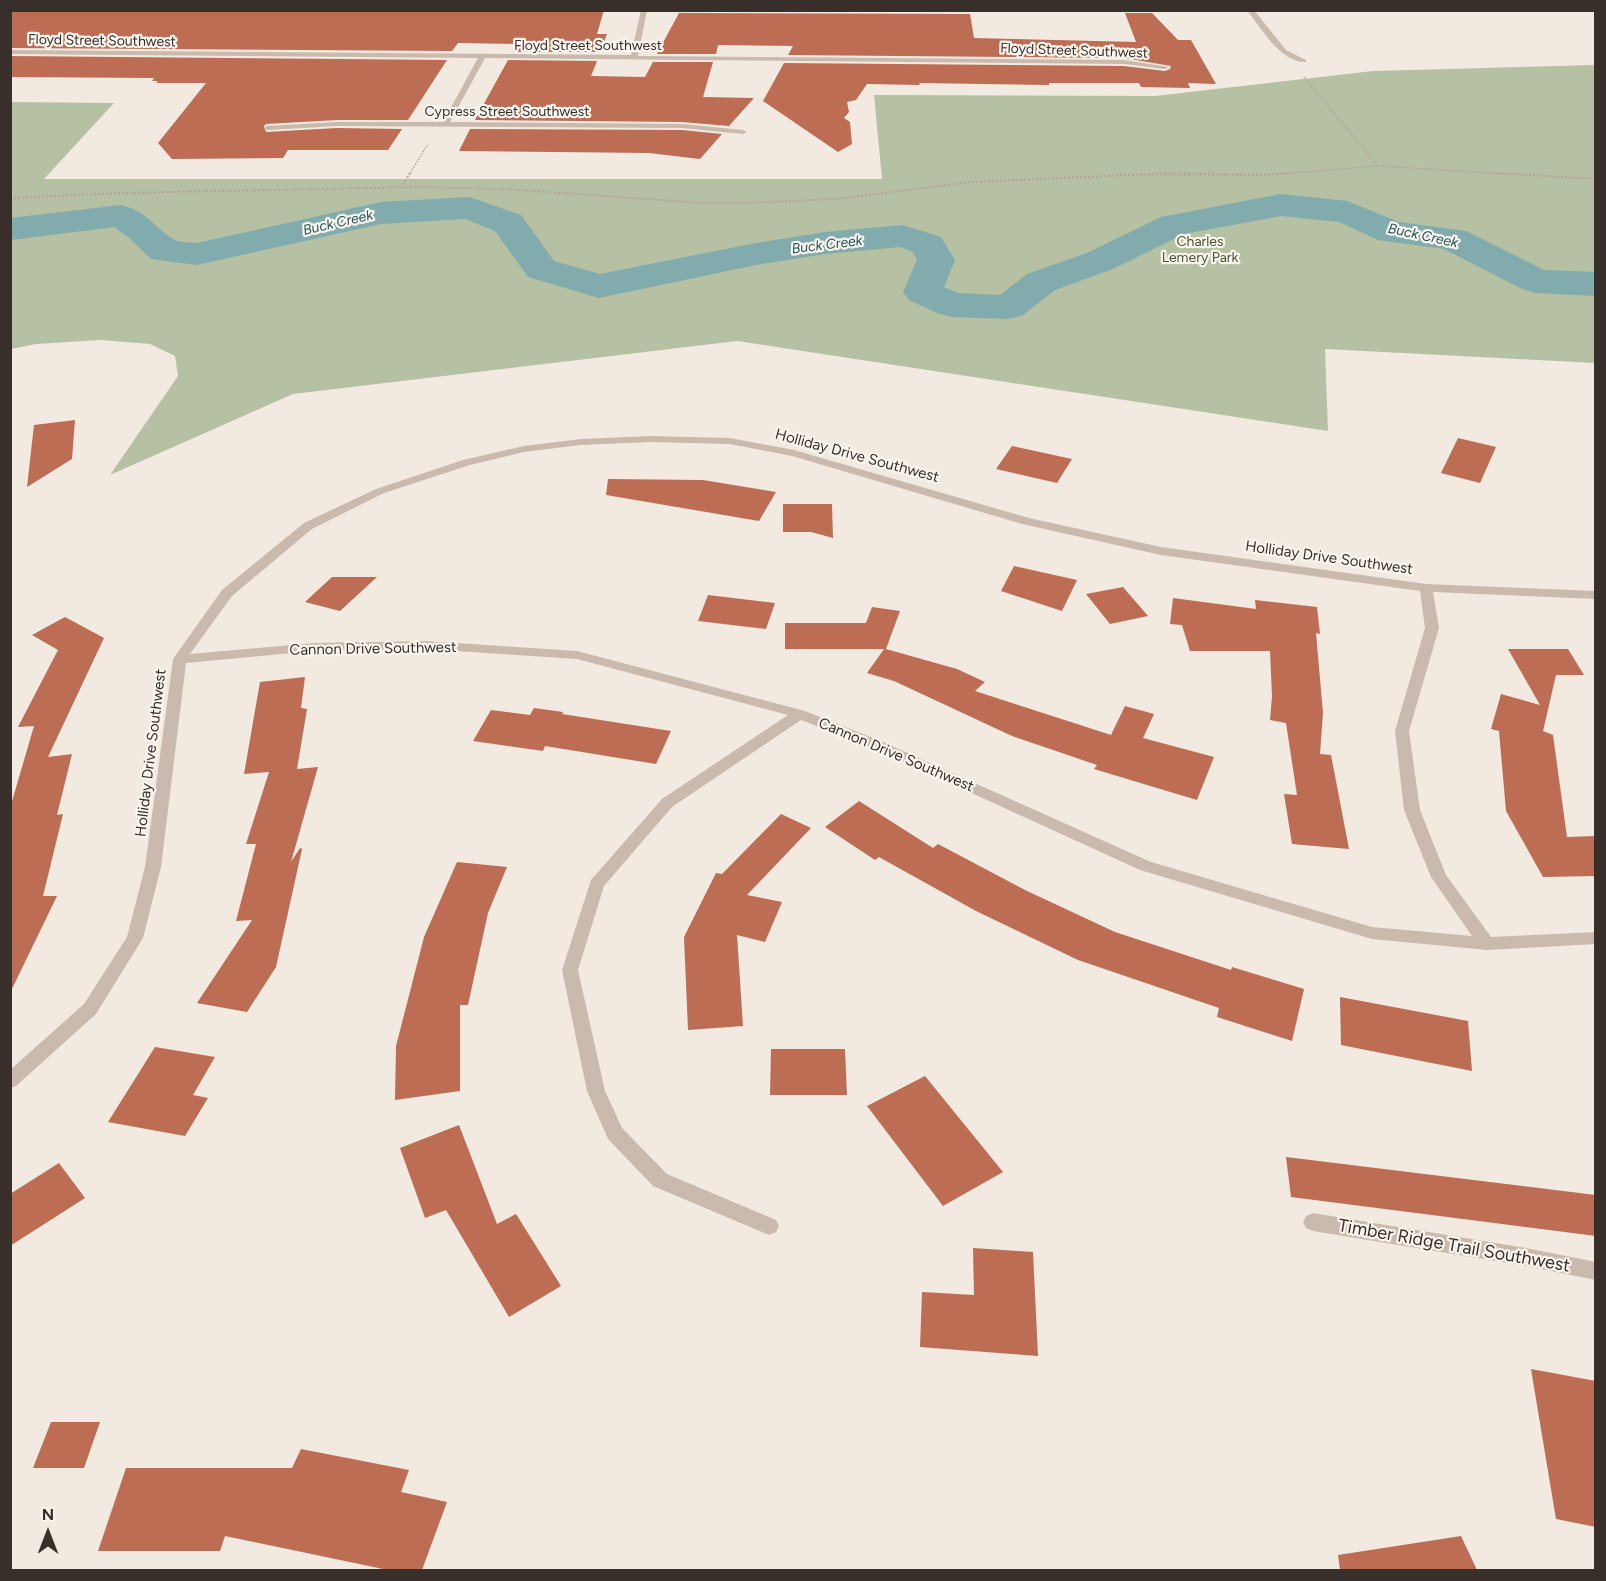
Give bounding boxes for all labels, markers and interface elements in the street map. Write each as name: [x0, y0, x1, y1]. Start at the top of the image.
street label: Floyd Street Southwest: [28, 31, 176, 51]
street label: Floyd Street Southwest: [514, 38, 662, 54]
street label: Floyd Street Southwest: [1000, 40, 1148, 62]
street label: Cypress Street Southwest: [424, 104, 590, 120]
water label: Buck Creek: [301, 207, 375, 239]
water label: Buck Creek: [1386, 220, 1460, 252]
water label: Buck Creek: [791, 232, 863, 258]
park label: Charles Lemery Park: [1162, 234, 1238, 266]
street label: Holliday Drive Southwest: [773, 425, 941, 487]
street label: Holliday Drive Southwest: [1244, 537, 1414, 579]
street label: Cannon Drive Southwest: [289, 639, 457, 659]
street label: Holliday Drive Southwest: [132, 668, 170, 838]
street label: Cannon Drive Southwest: [816, 714, 976, 796]
street label: Timber Ridge Trail Southwest: [1336, 1215, 1572, 1277]
north arrow: [18, 1503, 78, 1563]
text: N: [42, 1505, 54, 1524]

